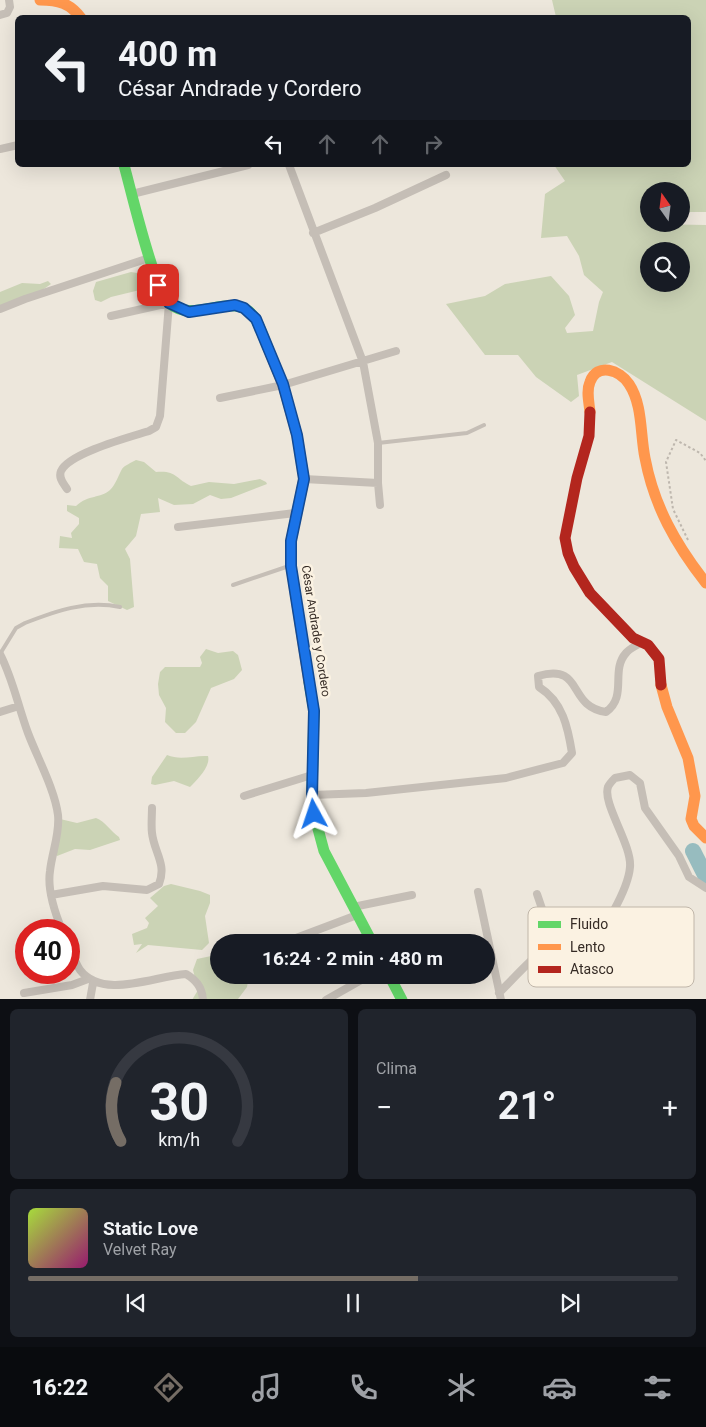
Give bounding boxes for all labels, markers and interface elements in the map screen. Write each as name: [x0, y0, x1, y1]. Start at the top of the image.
text: 400 m: [118, 34, 217, 75]
icon: left: [35, 35, 100, 100]
text: César Andrade y Cordero: [118, 76, 362, 101]
icon: left: [260, 130, 288, 158]
icon: ahead: [313, 130, 341, 158]
icon: ahead: [366, 130, 394, 158]
icon: right: [419, 130, 447, 158]
north arrow: [640, 182, 690, 232]
map controls: [640, 182, 690, 292]
button: search: [640, 242, 690, 292]
pin: [137, 264, 179, 306]
icon: arrive: [144, 271, 172, 299]
street label: César Andrade y Cordero: [299, 564, 333, 698]
position arrow: [287, 787, 339, 839]
legend: [528, 907, 694, 987]
text: Fluido: [570, 916, 608, 932]
speed limit sign: 40: [15, 919, 80, 984]
text: Lento: [570, 939, 605, 955]
text: 16:24 · 2 min · 480 m: [262, 947, 443, 970]
text: Atasco: [570, 961, 614, 977]
text: Clima: [376, 1059, 417, 1078]
text: 30: [149, 1072, 209, 1133]
text: 21°: [498, 1084, 556, 1128]
text: −: [376, 1091, 392, 1124]
text: +: [662, 1091, 678, 1124]
text: km/h: [158, 1129, 200, 1150]
text: Static Love: [103, 1217, 198, 1240]
text: Velvet Ray: [103, 1240, 177, 1259]
icon: previous: [122, 1289, 150, 1317]
icon: pause: [339, 1289, 367, 1317]
icon: next: [556, 1289, 584, 1317]
icon: directions: [151, 1370, 186, 1405]
icon: music: [249, 1370, 284, 1405]
icon: phone: [346, 1370, 381, 1405]
icon: climate: [444, 1370, 479, 1405]
icon: car: [542, 1370, 577, 1405]
icon: filters: [640, 1370, 675, 1405]
text: 16:22: [31, 1375, 88, 1400]

